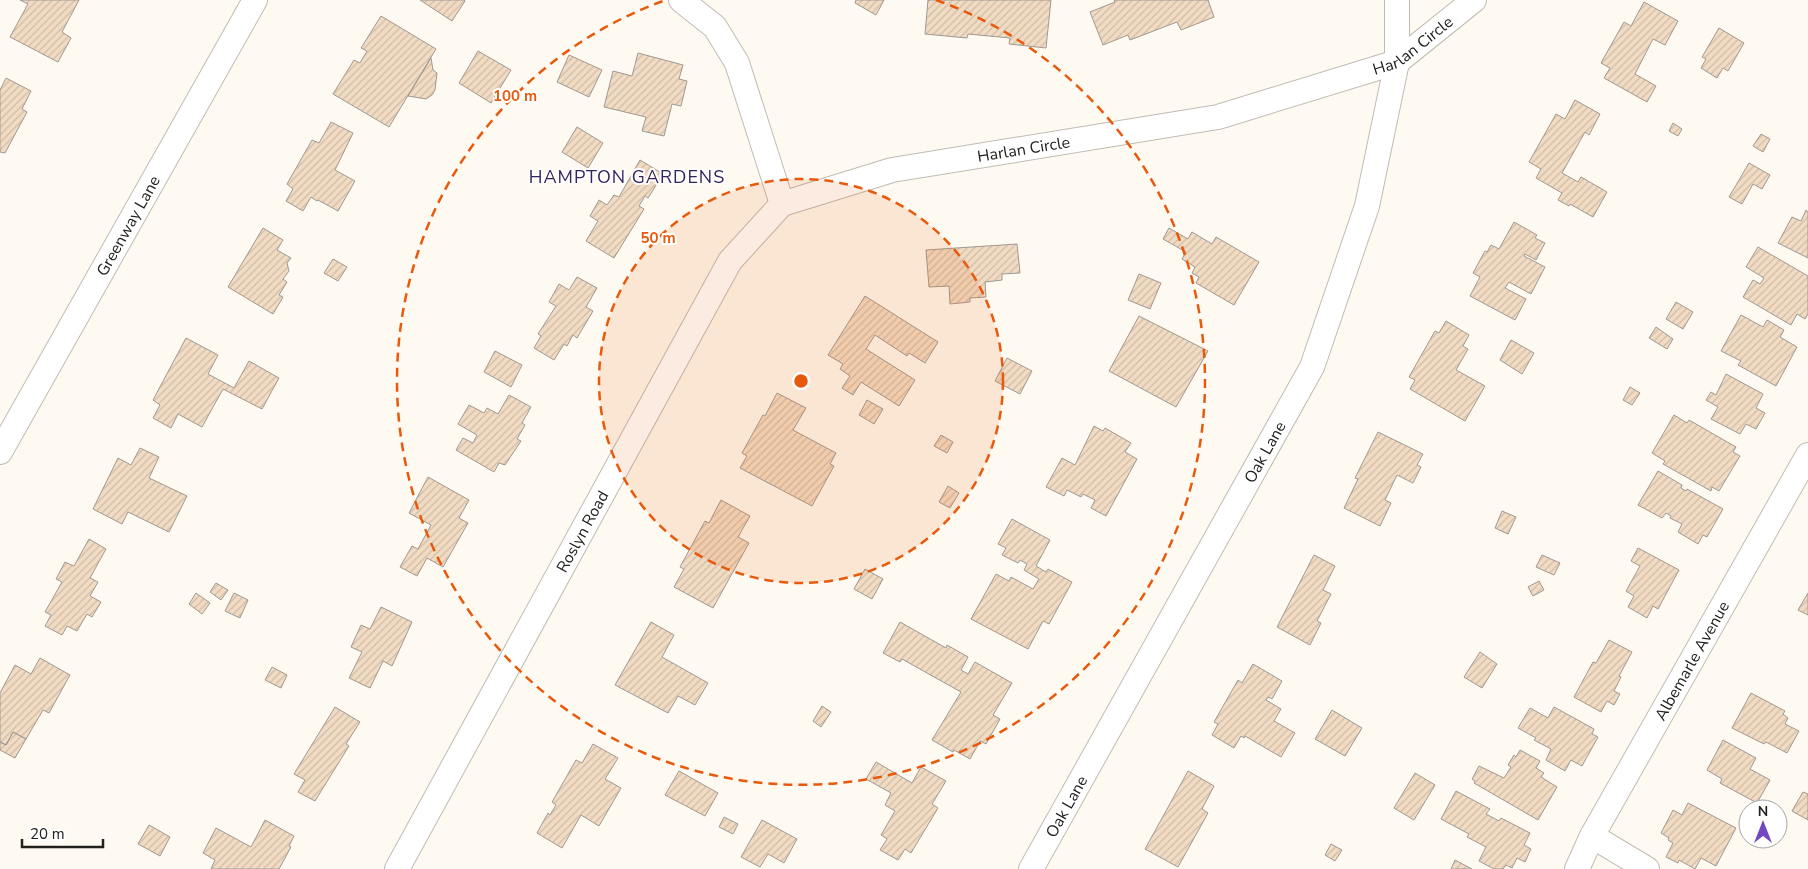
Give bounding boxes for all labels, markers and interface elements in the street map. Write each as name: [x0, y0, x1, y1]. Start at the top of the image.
street label: Harlan Circle: [1370, 11, 1458, 81]
text: 100 m: [493, 86, 537, 106]
street label: Harlan Circle: [976, 131, 1072, 168]
district label: HAMPTON GARDENS: [529, 165, 725, 189]
street label: Greenway Lane: [91, 172, 166, 280]
text: 50 m: [640, 228, 676, 248]
centre of rings: [792, 372, 810, 390]
street label: Oak Lane: [1239, 417, 1291, 487]
street label: Roslyn Road: [551, 487, 614, 577]
street label: Albemarle Avenue: [1650, 597, 1735, 725]
street label: Oak Lane: [1041, 772, 1093, 842]
north arrow: [1738, 799, 1788, 849]
text: N: [1758, 802, 1768, 821]
scale bar: [22, 816, 104, 848]
text: 20 m: [30, 824, 65, 844]

